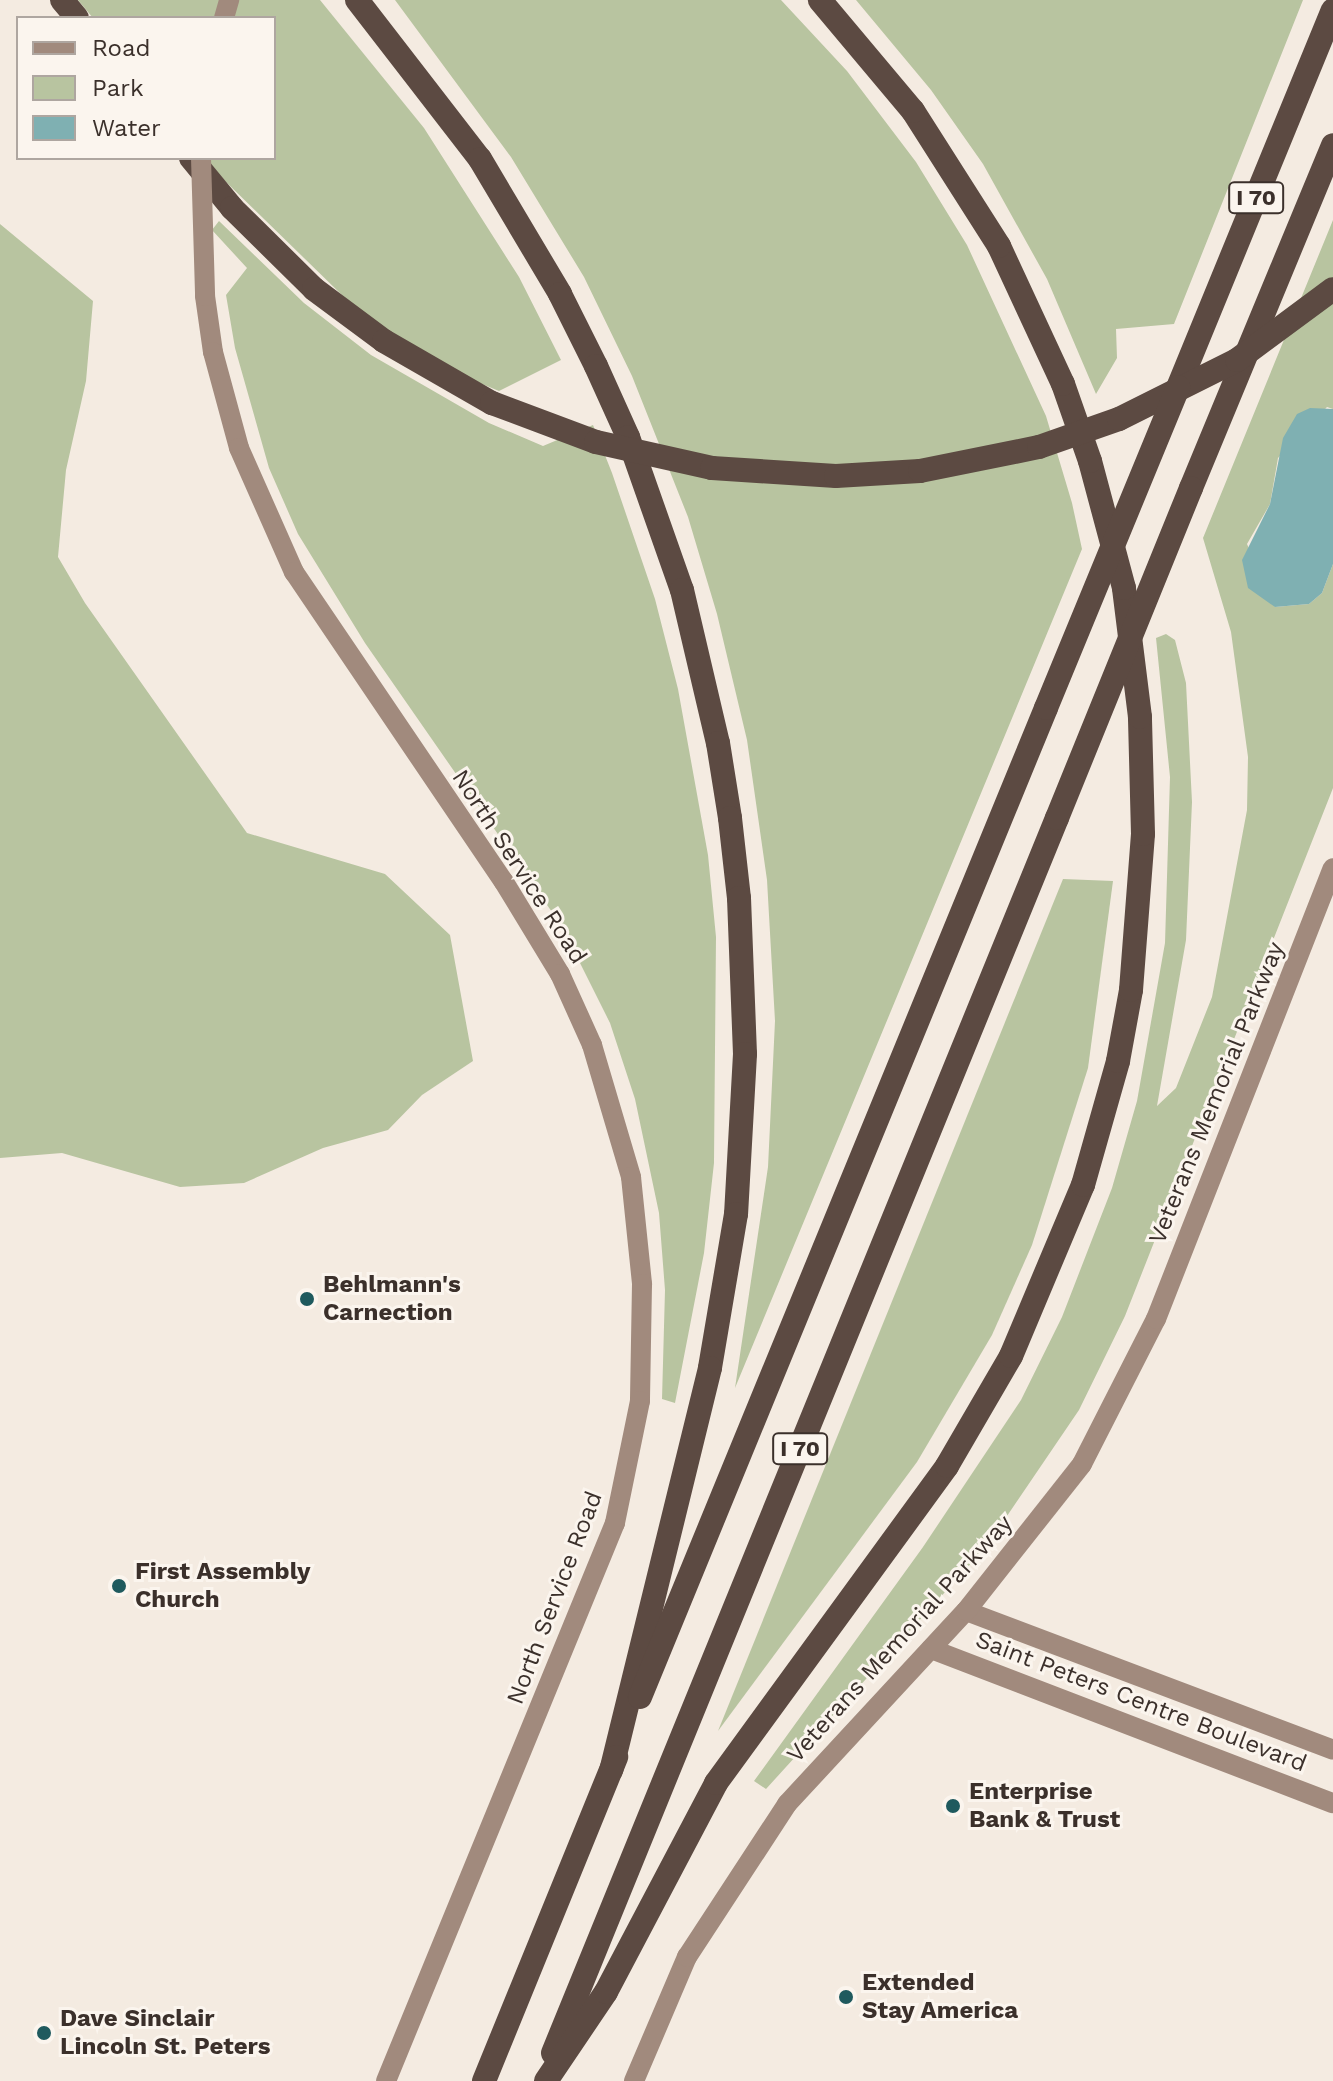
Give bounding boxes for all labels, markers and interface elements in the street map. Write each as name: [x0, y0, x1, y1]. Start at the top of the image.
legend: [16, 16, 276, 160]
text: Road: [92, 34, 151, 62]
text: Park: [92, 74, 144, 102]
text: Water: [92, 114, 161, 142]
road number: I 70: [1226, 180, 1286, 216]
street label: North Service Road: [445, 764, 593, 970]
street label: Veterans Memorial Parkway: [1143, 937, 1291, 1249]
place label: Behlmann's Carnection: [323, 1271, 461, 1327]
marker: Behlmann's Carnection: [298, 1290, 316, 1308]
road number: I 70: [770, 1431, 830, 1467]
street label: North Service Road: [501, 1487, 609, 1709]
street label: Veterans Memorial Parkway: [781, 1509, 1019, 1769]
place label: First Assembly Church: [135, 1558, 311, 1614]
marker: First Assembly Church: [110, 1577, 128, 1595]
street label: Saint Peters Centre Boulevard: [971, 1625, 1311, 1779]
place label: Enterprise Bank & Trust: [969, 1778, 1121, 1834]
marker: Enterprise Bank & Trust: [944, 1797, 962, 1815]
place label: Extended Stay America: [862, 1969, 1019, 2025]
marker: Extended Stay America: [837, 1988, 855, 2006]
place label: Dave Sinclair Lincoln St. Peters: [60, 2005, 271, 2061]
marker: Dave Sinclair Lincoln St. Peters: [35, 2024, 53, 2042]

